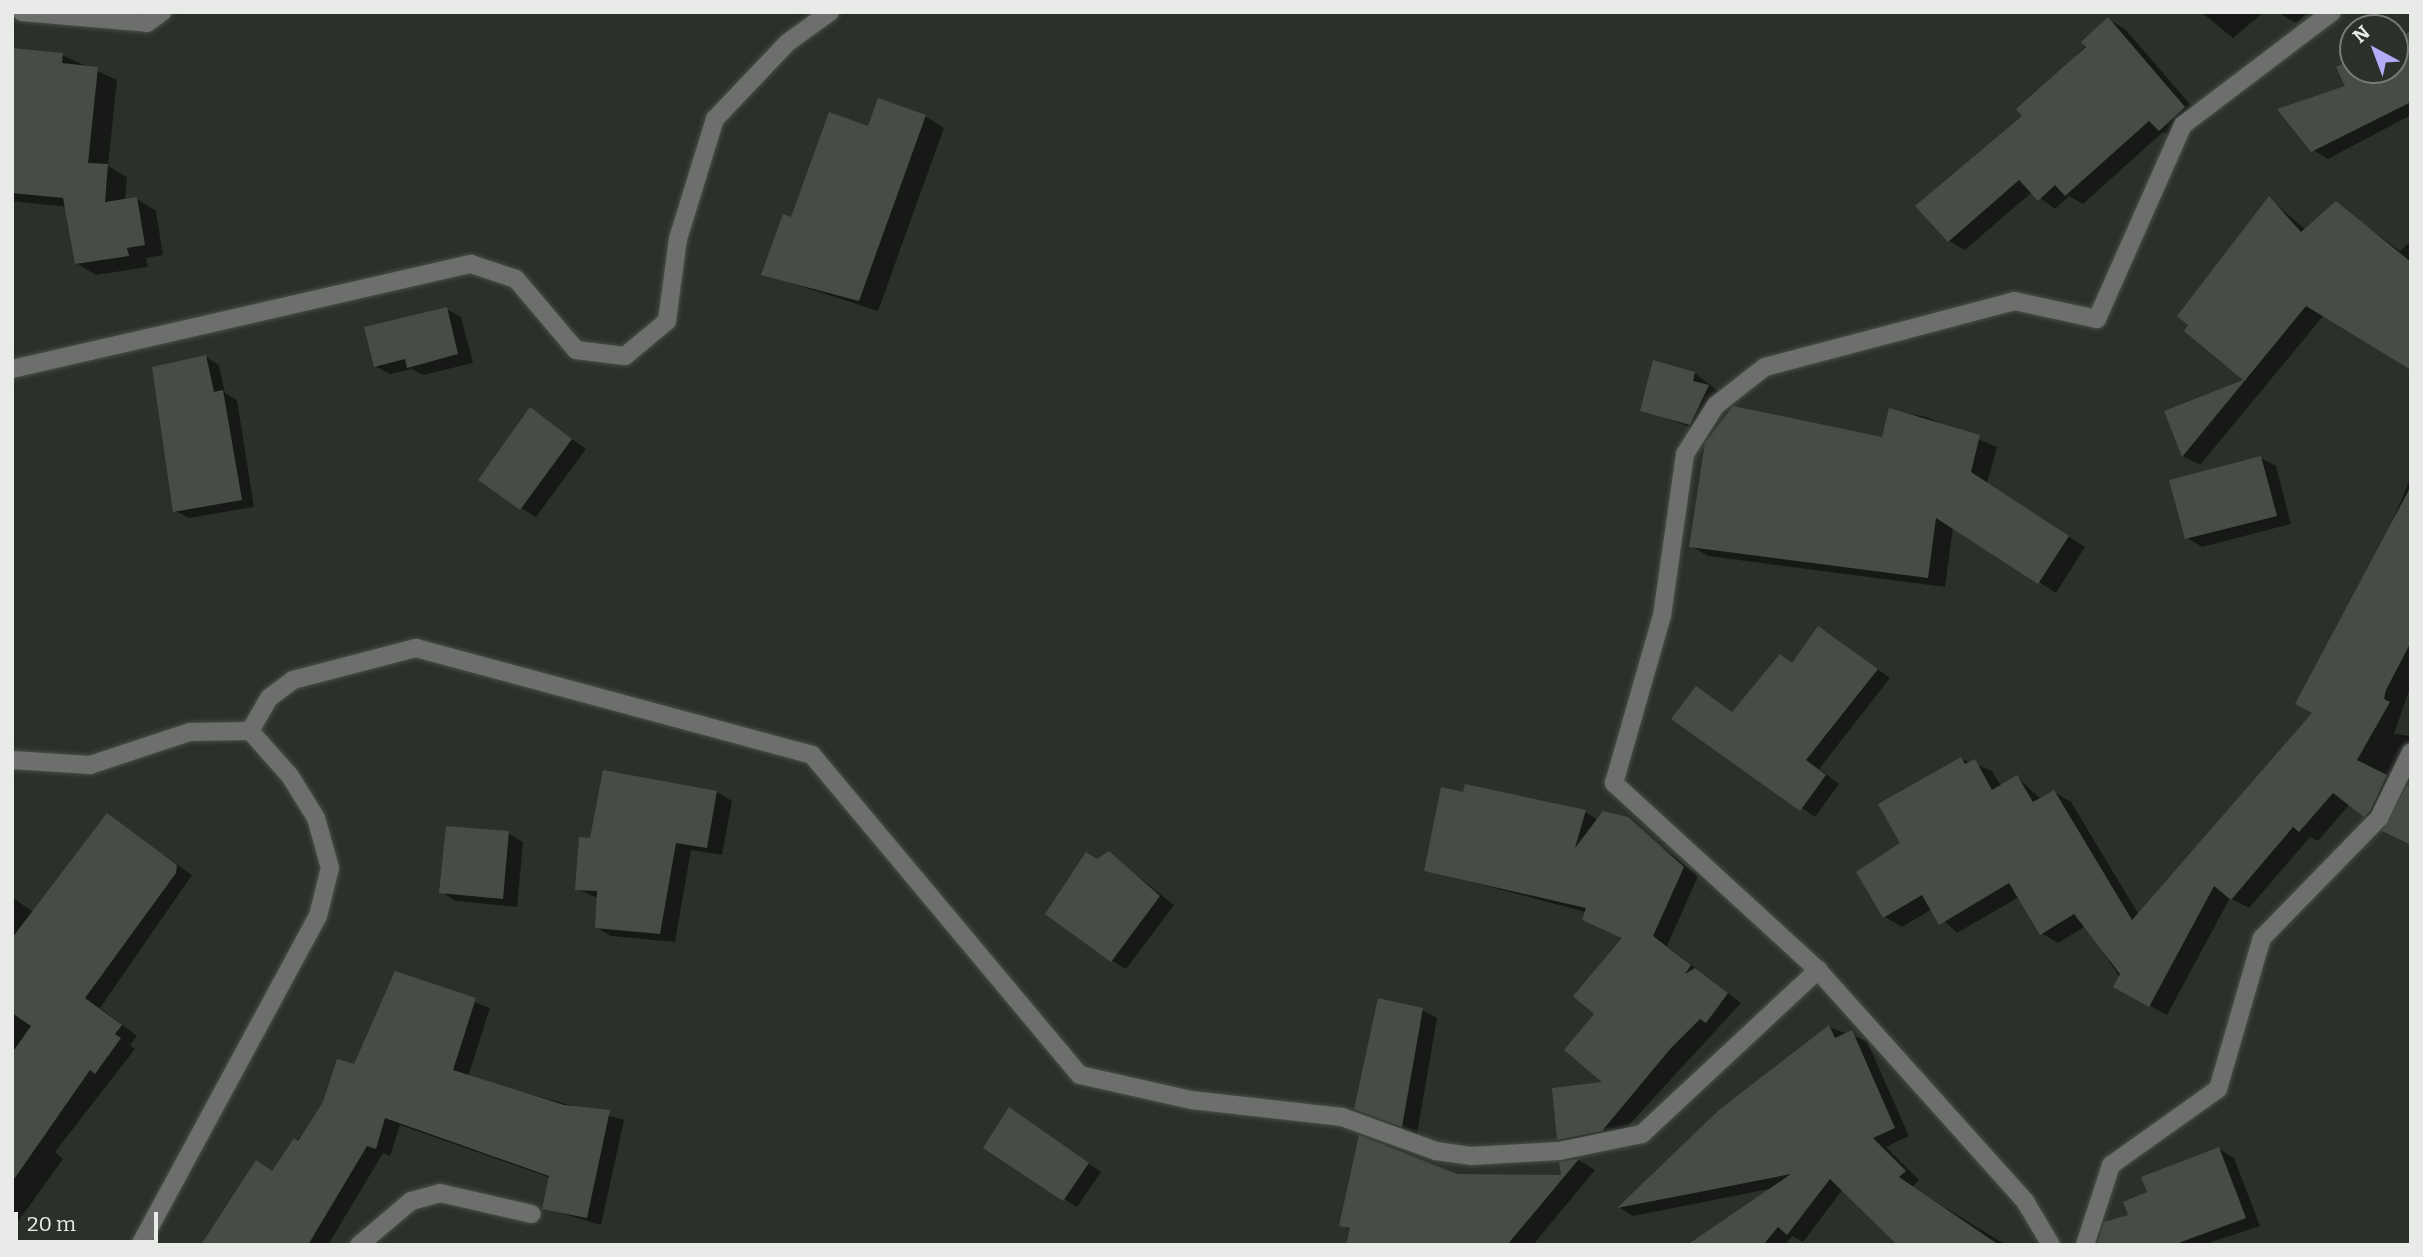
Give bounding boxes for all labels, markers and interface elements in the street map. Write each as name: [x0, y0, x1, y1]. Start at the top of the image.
north arrow: [2339, 14, 2409, 84]
text: N: [2348, 21, 2374, 48]
scale bar: [18, 1198, 161, 1242]
text: 20 m: [27, 1211, 76, 1237]

